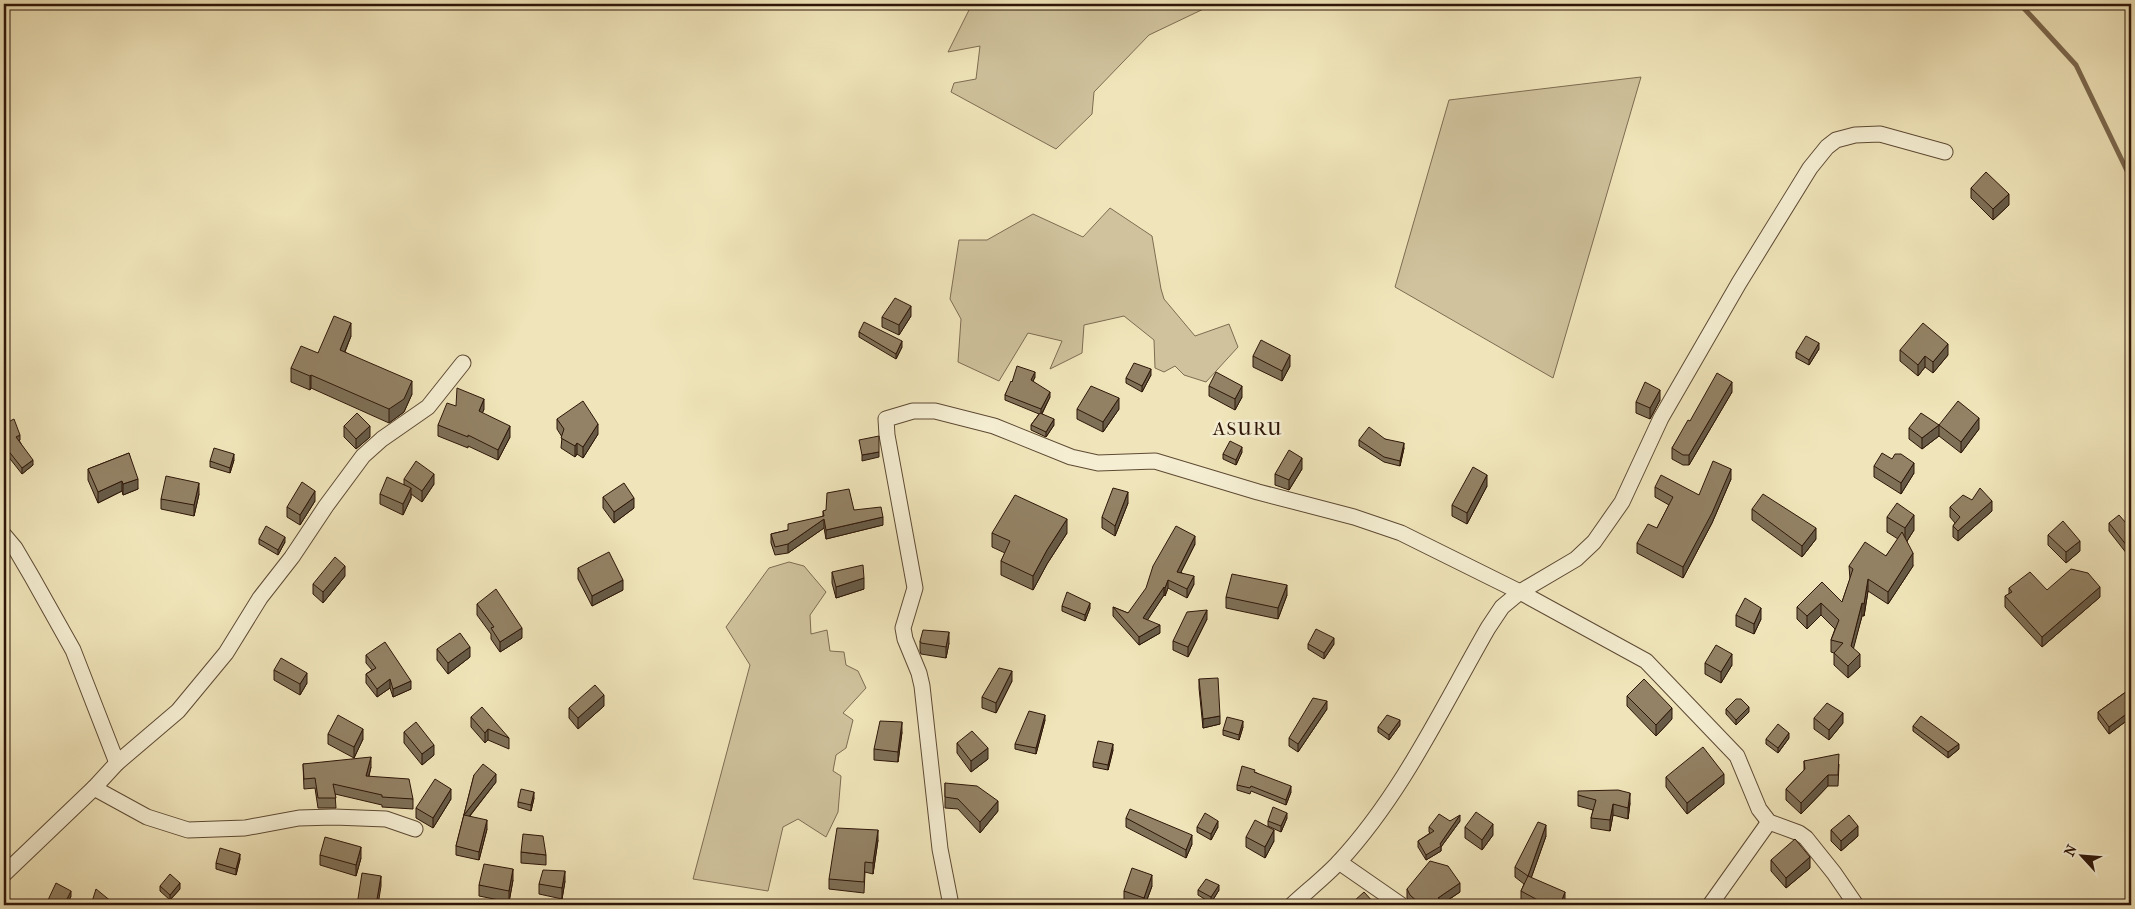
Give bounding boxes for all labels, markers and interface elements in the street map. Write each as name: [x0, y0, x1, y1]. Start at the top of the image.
district label: ASURU: [1212, 418, 1283, 440]
north arrow: [2058, 832, 2108, 882]
text: N: [2061, 842, 2081, 859]

